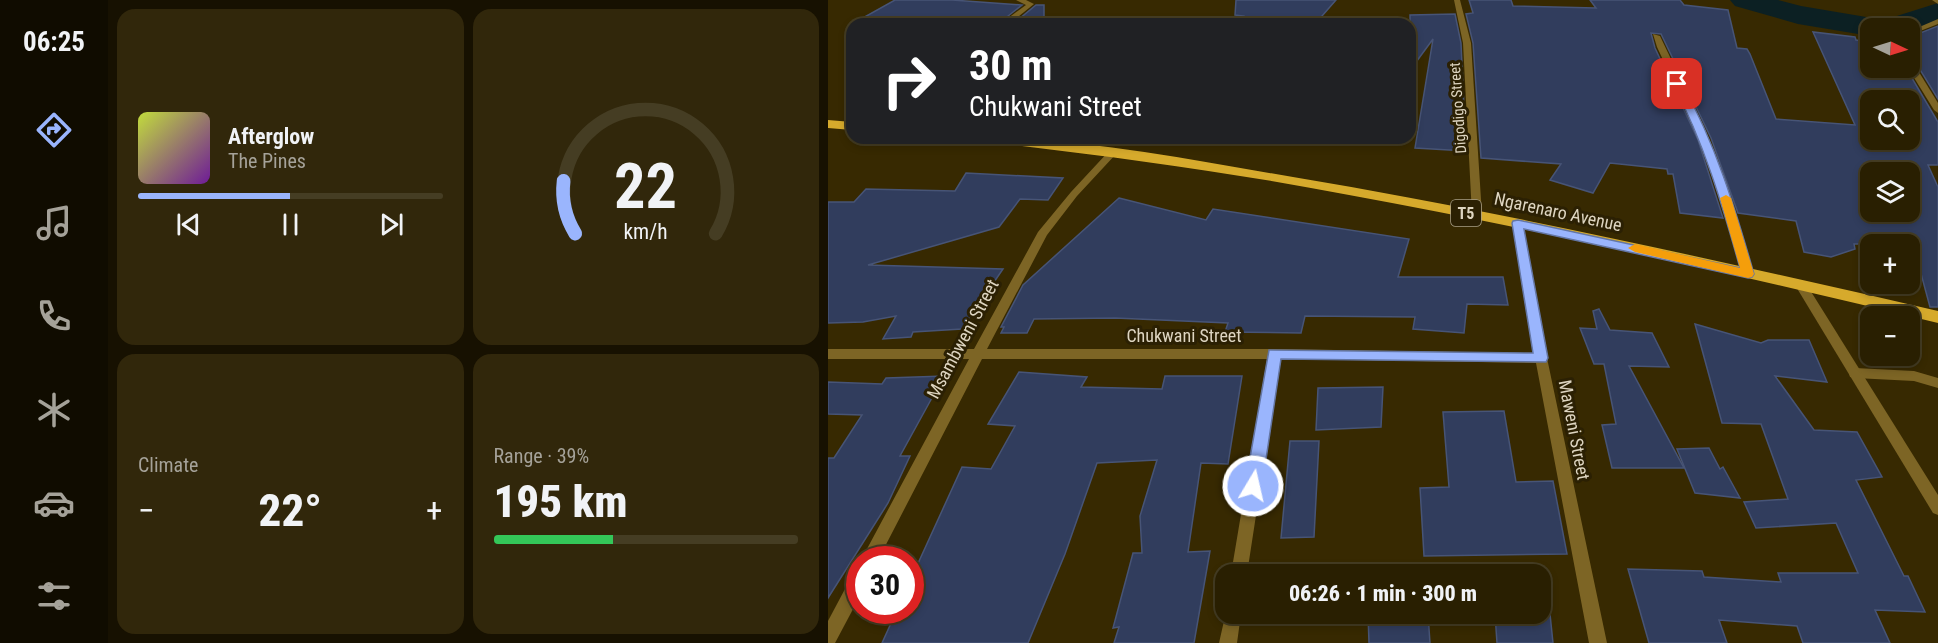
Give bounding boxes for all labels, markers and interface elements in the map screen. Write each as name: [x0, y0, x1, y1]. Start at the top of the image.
north arrow: [1860, 18, 1920, 78]
map controls: [1860, 18, 1920, 366]
text: 06:25: [23, 26, 85, 58]
text: 30 m: [969, 41, 1052, 90]
icon: right: [870, 42, 948, 120]
pin: [1651, 58, 1702, 109]
street label: Digodigo Street: [1446, 62, 1470, 154]
icon: arrive: [1660, 67, 1693, 100]
button: search: [1860, 90, 1920, 150]
text: Chukwani Street: [969, 91, 1142, 123]
icon: directions: [33, 109, 75, 151]
text: Afterglow: [228, 124, 314, 149]
text: The Pines: [228, 149, 306, 173]
text: 22: [614, 150, 677, 223]
button: layers: [1860, 162, 1920, 222]
street label: Ngarenaro Avenue: [1492, 188, 1624, 235]
road number: T5: [1451, 200, 1481, 226]
icon: music: [33, 202, 75, 244]
icon: previous: [172, 208, 205, 241]
icon: pause: [274, 208, 307, 241]
icon: next: [375, 208, 408, 241]
text: km/h: [624, 219, 668, 244]
button: +: [1860, 234, 1920, 294]
street label: Msambweni Street: [922, 275, 1003, 402]
icon: phone: [33, 295, 75, 337]
button: −: [1860, 306, 1920, 366]
street label: Chukwani Street: [1126, 325, 1242, 346]
street label: Maweni Street: [1554, 378, 1594, 482]
icon: climate: [33, 389, 75, 431]
text: Range · 39%: [494, 444, 589, 468]
text: Climate: [138, 453, 198, 477]
position arrow: [1221, 454, 1285, 518]
text: 195 km: [494, 475, 628, 528]
icon: car: [33, 482, 75, 524]
text: 22°: [259, 484, 322, 537]
text: −: [138, 491, 155, 530]
text: +: [426, 491, 443, 530]
speed limit sign: 30: [846, 546, 924, 624]
icon: filters: [33, 575, 75, 617]
text: 06:26 · 1 min · 300 m: [1289, 581, 1477, 606]

